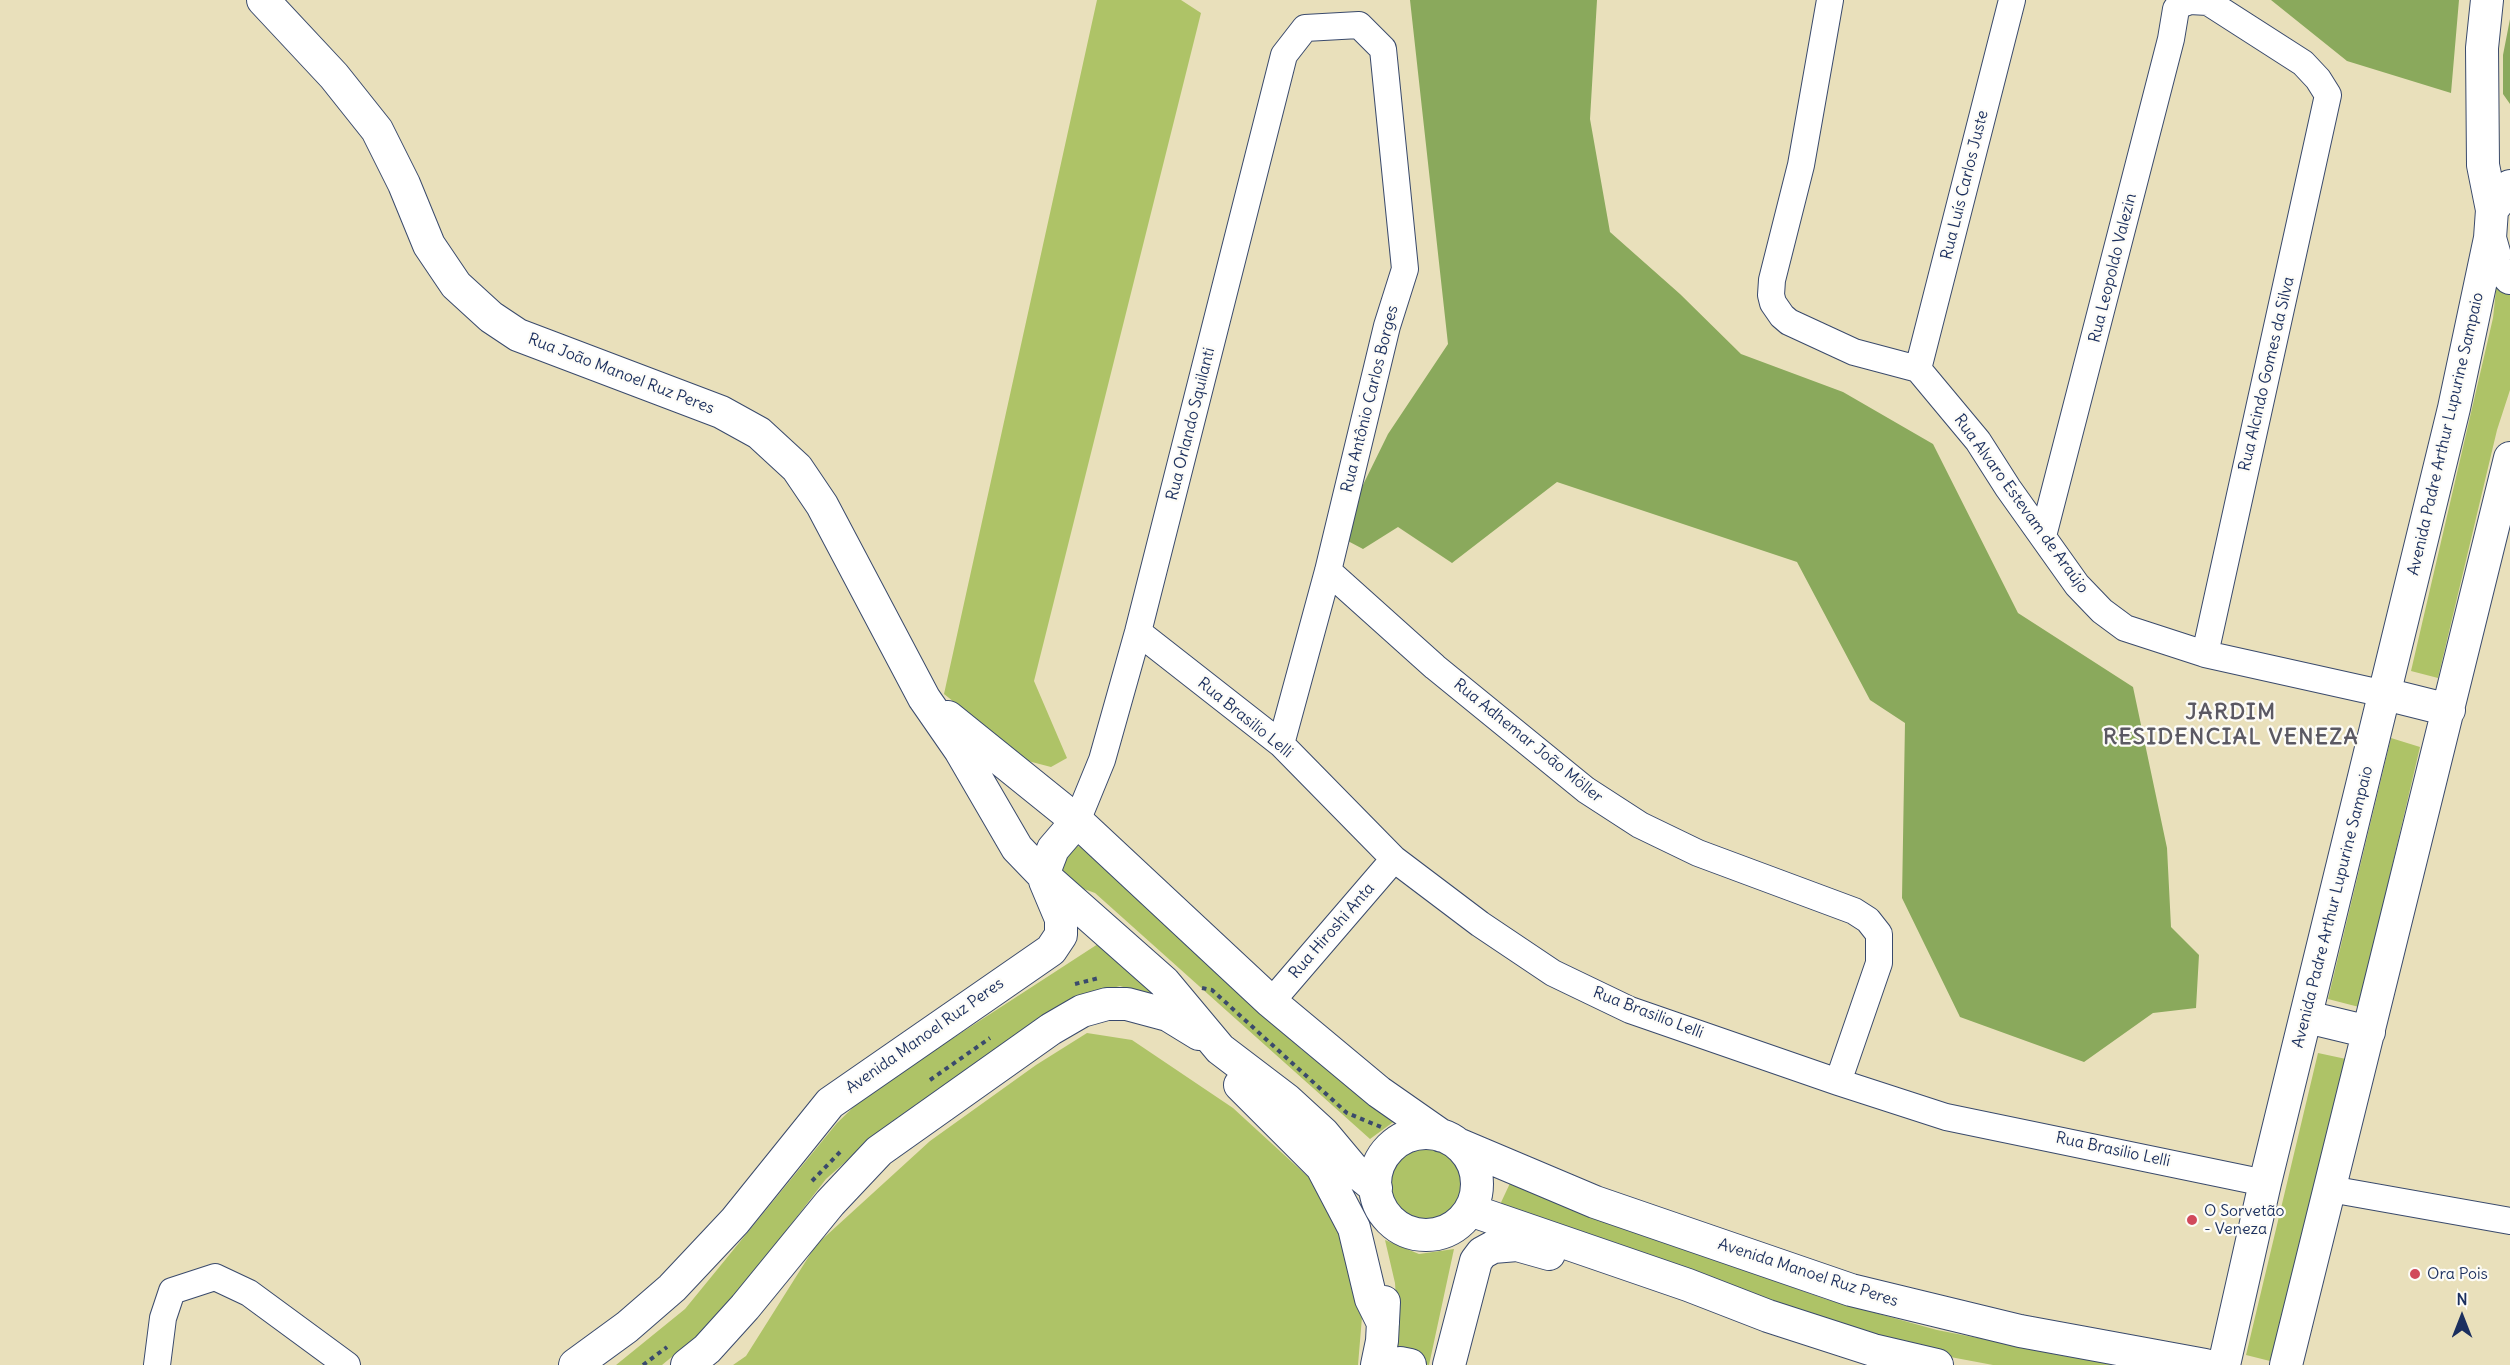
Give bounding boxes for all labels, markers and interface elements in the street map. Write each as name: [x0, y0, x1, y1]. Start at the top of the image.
street label: Rua Luís Carlos Juste: [1937, 108, 1993, 262]
street label: Rua Leopoldo Valezin: [2085, 191, 2141, 345]
street label: Rua Alcindo Gomes da Silva: [2235, 275, 2299, 473]
street label: Avenida Padre Arthur Lupurine Sampaio: [2404, 291, 2488, 577]
street label: Rua Antônio Carlos Borges: [1337, 303, 1403, 495]
street label: Rua João Manoel Ruz Peres: [525, 330, 717, 418]
street label: Rua Orlando Squilanti: [1163, 346, 1219, 502]
street label: Rua Alvaro Estevam de Araújo: [1950, 411, 2092, 597]
street label: Rua Brasilio Lelli: [1194, 674, 1296, 762]
street label: Rua Adhemar João Möller: [1450, 675, 1606, 807]
district label: JARDIM RESIDENCIAL VENEZA: [2103, 700, 2359, 752]
street label: Avenida Padre Arthur Lupurine Sampaio: [2289, 764, 2377, 1050]
street label: Rua Hiroshi Anta: [1285, 879, 1379, 983]
street label: Avenida Manoel Ruz Peres: [842, 974, 1008, 1098]
street label: Rua Brasilio Lelli: [1590, 983, 1706, 1043]
street label: Rua Brasilio Lelli: [2054, 1128, 2172, 1172]
place label: O Sorvetão - Veneza: [2204, 1201, 2284, 1239]
marker: O Sorvetão - Veneza: [2185, 1213, 2199, 1227]
street label: Avenida Manoel Ruz Peres: [1715, 1235, 1901, 1311]
place label: Ora Pois: [2427, 1264, 2488, 1284]
marker: Ora Pois: [2408, 1267, 2422, 1281]
north arrow: [2432, 1287, 2492, 1347]
text: N: [2456, 1289, 2468, 1309]

